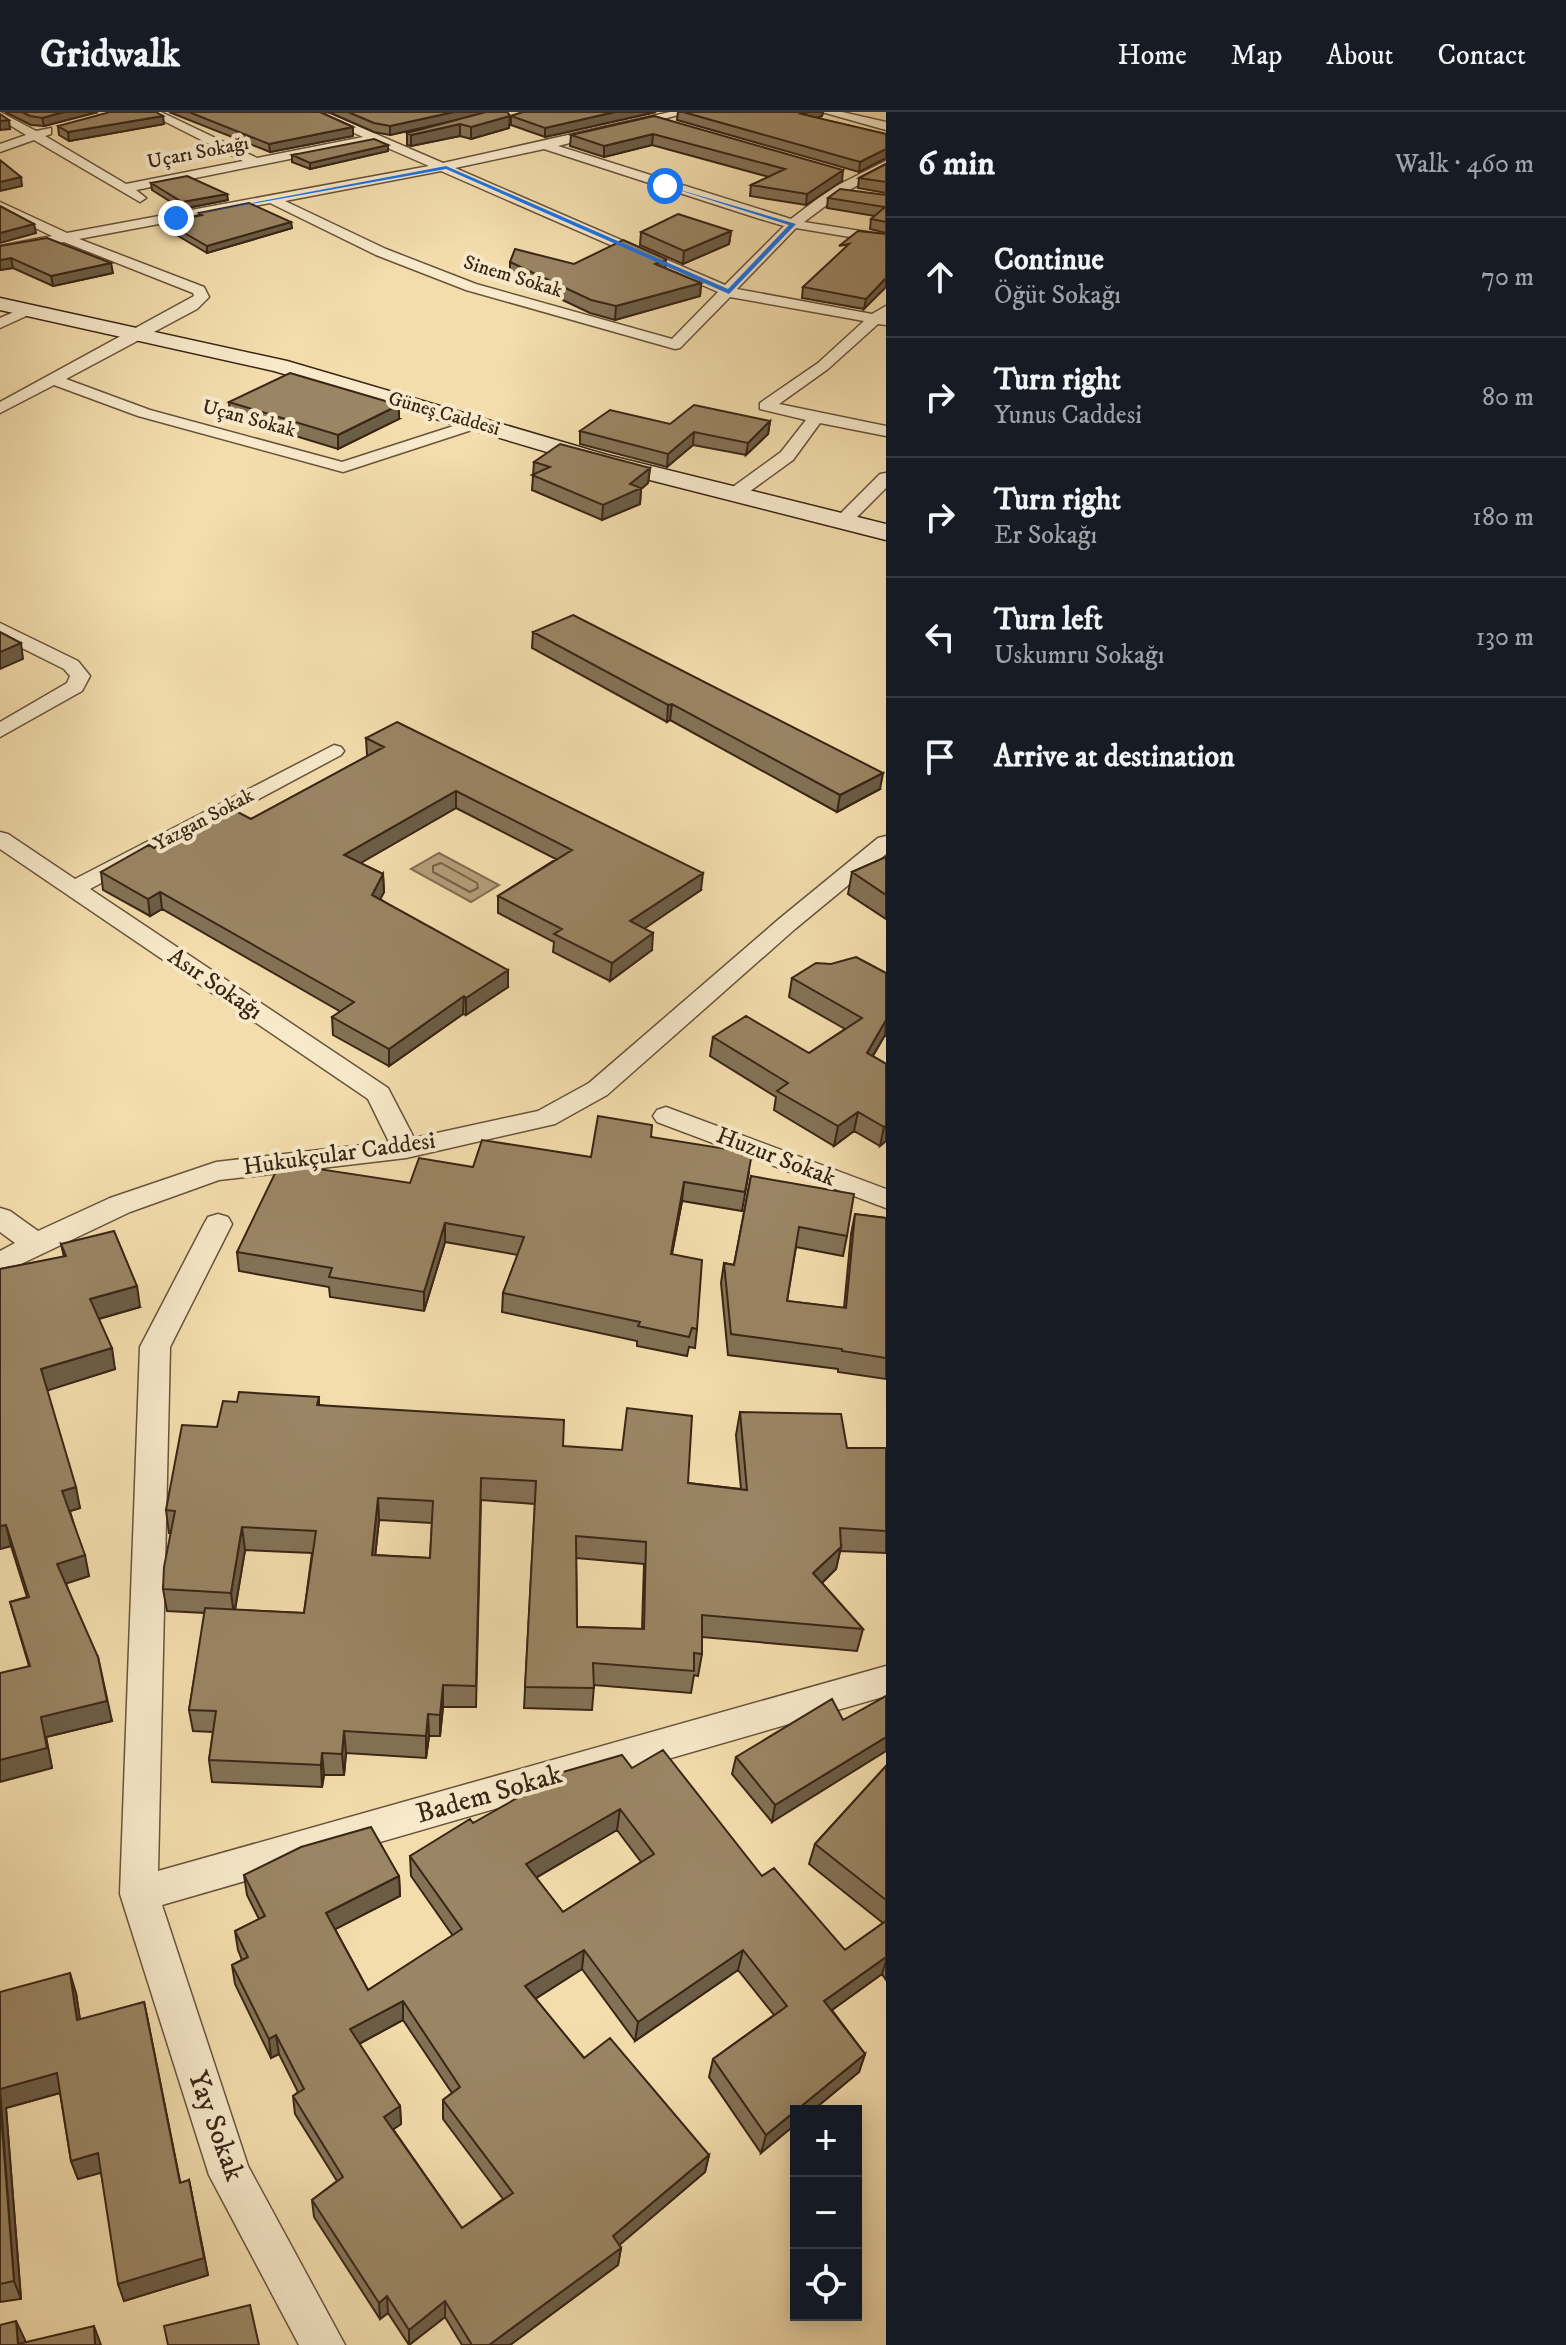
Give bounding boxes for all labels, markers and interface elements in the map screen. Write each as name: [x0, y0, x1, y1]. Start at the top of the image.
text: Gridwalk: [40, 31, 180, 79]
text: Home: [1118, 38, 1187, 73]
text: Map: [1231, 38, 1282, 73]
text: About: [1326, 38, 1393, 73]
text: Contact: [1437, 38, 1526, 73]
street label: Uçarı Sokağı: [145, 131, 251, 175]
text: 6 min: [918, 143, 995, 185]
text: Walk · 460 m: [1395, 148, 1534, 181]
route start: [647, 168, 683, 204]
route end: [158, 200, 194, 236]
text: Continue: [994, 242, 1104, 279]
street label: Sinem Sokak: [461, 250, 566, 304]
icon: ahead: [918, 255, 962, 299]
text: 70 m: [1481, 261, 1534, 294]
text: Öğüt Sokağı: [994, 279, 1121, 312]
text: Turn right: [994, 362, 1121, 399]
icon: right: [918, 375, 962, 419]
text: 80 m: [1482, 381, 1534, 414]
street label: Güneş Caddesi: [385, 386, 503, 442]
street label: Uçan Sokak: [199, 395, 299, 443]
text: Yunus Caddesi: [994, 399, 1142, 432]
text: Turn right: [994, 482, 1121, 519]
icon: right: [918, 495, 962, 539]
text: 180 m: [1472, 501, 1534, 534]
text: Er Sokağı: [994, 519, 1097, 552]
text: Turn left: [994, 602, 1103, 639]
icon: left: [918, 615, 962, 659]
text: 130 m: [1476, 621, 1534, 654]
text: Uskumru Sokağı: [994, 639, 1164, 672]
icon: arrive: [918, 735, 962, 779]
text: Arrive at destination: [994, 739, 1235, 776]
street label: Yazgan Sokak: [150, 783, 258, 857]
street label: Asır Sokağı: [162, 941, 268, 1027]
street label: Huzur Sokak: [712, 1120, 840, 1194]
street label: Hukukçular Caddesi: [241, 1126, 437, 1182]
street label: Badem Sokak: [412, 1756, 566, 1832]
street label: Yay Sokak: [180, 2066, 252, 2186]
map controls: [790, 2105, 862, 2321]
button: +: [790, 2105, 862, 2177]
button: −: [790, 2177, 862, 2249]
button: locate: [790, 2249, 862, 2321]

